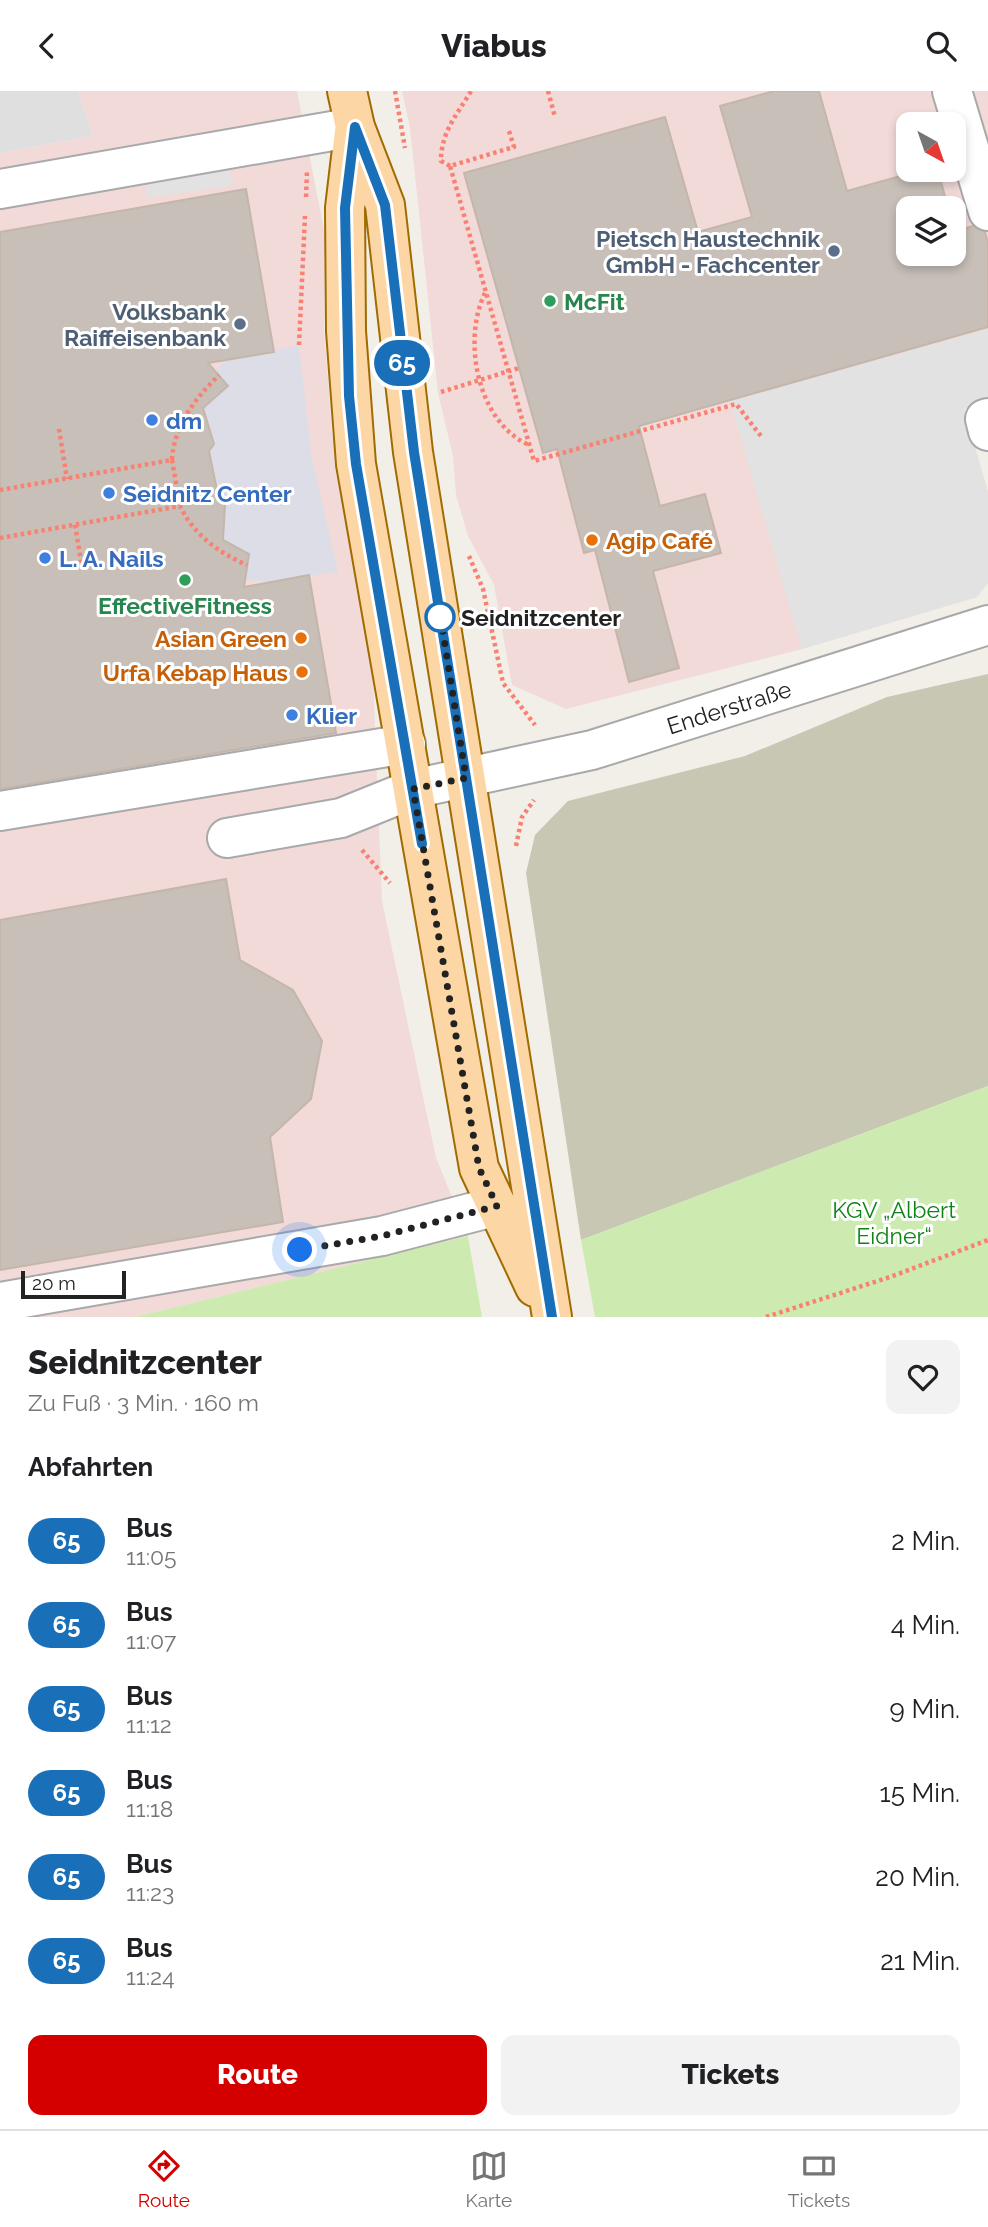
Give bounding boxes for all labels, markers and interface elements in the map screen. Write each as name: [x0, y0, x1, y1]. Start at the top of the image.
icon: back: [28, 27, 66, 65]
text: Viabus: [441, 27, 547, 64]
icon: search: [922, 27, 960, 65]
north arrow: [896, 112, 966, 182]
map controls: [896, 112, 966, 266]
button: layers: [896, 196, 966, 266]
place label: Pietsch Haustechnik GmbH - Fachcenter: [596, 225, 820, 278]
marker: Pietsch Haustechnik GmbH - Fachcenter: [826, 243, 842, 259]
place label: McFit: [564, 288, 625, 315]
marker: McFit: [542, 293, 558, 309]
place label: Volksbank Raiffeisenbank: [64, 298, 226, 351]
marker: Volksbank Raiffeisenbank: [232, 316, 248, 332]
line badge: 65: [370, 340, 434, 386]
text: 65: [388, 348, 416, 377]
place label: dm: [166, 407, 202, 434]
marker: dm: [144, 412, 160, 428]
place label: Seidnitz Center: [123, 480, 292, 507]
marker: Seidnitz Center: [101, 485, 117, 501]
place label: Agip Café: [606, 527, 713, 554]
marker: Agip Café: [584, 532, 600, 548]
place label: L. A. Nails: [59, 545, 164, 572]
marker: L. A. Nails: [37, 550, 53, 566]
marker: EffectiveFitness: [177, 572, 193, 588]
place label: EffectiveFitness: [98, 592, 272, 619]
marker: Seidnitzcenter: [425, 602, 455, 632]
place label: Seidnitzcenter: [461, 604, 621, 631]
place label: Asian Green: [155, 625, 287, 652]
marker: Asian Green: [293, 630, 309, 646]
place label: Urfa Kebap Haus: [103, 659, 288, 686]
marker: Urfa Kebap Haus: [294, 664, 310, 680]
street label: Enderstraße: [663, 675, 794, 739]
place label: Klier: [306, 702, 357, 729]
marker: Klier: [284, 707, 300, 723]
park label: KGV „Albert Eidner“: [832, 1196, 956, 1249]
your location: [282, 1232, 317, 1267]
scale bar: [21, 1268, 126, 1300]
text: 20 m: [32, 1272, 76, 1294]
button: heart: [886, 1340, 960, 1414]
text: Seidnitzcenter: [28, 1343, 262, 1382]
text: Zu Fuß · 3 Min. · 160 m: [28, 1389, 259, 1416]
text: Abfahrten: [28, 1452, 153, 1482]
text: Bus: [126, 1513, 173, 1543]
text: 65: [53, 1526, 80, 1555]
text: 2 Min.: [891, 1526, 960, 1556]
text: 11:05: [126, 1543, 177, 1570]
text: Bus: [126, 1597, 173, 1627]
text: 65: [53, 1610, 80, 1639]
text: 4 Min.: [891, 1610, 960, 1640]
text: 11:07: [126, 1627, 176, 1654]
text: Bus: [126, 1681, 173, 1711]
text: 65: [53, 1694, 80, 1723]
text: 9 Min.: [890, 1694, 960, 1724]
text: 11:12: [126, 1711, 172, 1738]
text: Bus: [126, 1765, 173, 1795]
text: 65: [53, 1778, 80, 1807]
text: 15 Min.: [880, 1778, 960, 1808]
text: 11:18: [126, 1795, 174, 1822]
text: Bus: [126, 1849, 173, 1879]
text: 65: [53, 1862, 80, 1891]
text: 20 Min.: [875, 1862, 960, 1892]
text: 11:23: [126, 1879, 174, 1906]
text: Bus: [126, 1933, 173, 1963]
text: 65: [53, 1946, 80, 1975]
text: 21 Min.: [880, 1946, 960, 1976]
text: 11:24: [126, 1963, 175, 1990]
button: Route: [28, 2035, 487, 2115]
button: Tickets: [501, 2035, 960, 2115]
tab: Route: [138, 2147, 190, 2211]
tab: Karte: [466, 2147, 512, 2211]
tab: Tickets: [788, 2147, 850, 2211]

